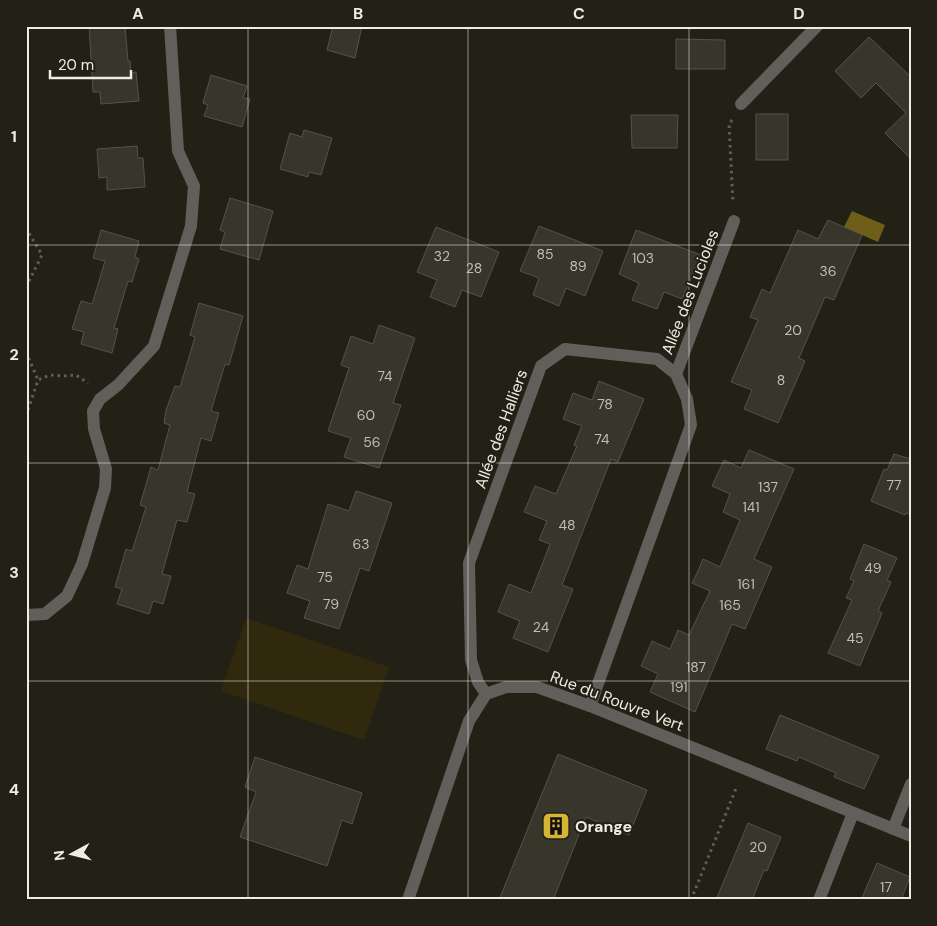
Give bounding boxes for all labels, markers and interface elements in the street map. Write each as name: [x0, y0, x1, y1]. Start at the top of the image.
text: A: [132, 3, 144, 24]
text: B: [353, 3, 363, 24]
text: C: [573, 3, 585, 24]
text: D: [793, 3, 805, 24]
scale bar: [50, 48, 131, 80]
text: 20 m: [58, 55, 94, 75]
text: 1: [11, 126, 17, 147]
street label: Allée des Lucioles: [656, 226, 724, 358]
house number: 85: [536, 245, 554, 263]
house number: 32: [434, 247, 450, 265]
house number: 103: [632, 249, 654, 267]
house number: 89: [570, 257, 587, 275]
house number: 28: [466, 259, 482, 277]
house number: 36: [819, 262, 837, 280]
house number: 20: [784, 321, 802, 339]
text: 2: [9, 344, 19, 365]
house number: 74: [377, 367, 393, 385]
street label: Allée des Halliers: [470, 367, 532, 491]
house number: 8: [777, 371, 785, 389]
house number: 78: [597, 395, 613, 413]
house number: 60: [357, 406, 375, 424]
house number: 74: [594, 430, 610, 448]
house number: 56: [363, 433, 381, 451]
house number: 77: [887, 476, 901, 494]
house number: 137: [758, 478, 778, 496]
house number: 141: [742, 498, 760, 516]
house number: 48: [558, 516, 576, 534]
house number: 63: [352, 535, 370, 553]
house number: 49: [864, 559, 882, 577]
text: 3: [9, 562, 19, 583]
house number: 75: [317, 568, 333, 586]
house number: 161: [737, 575, 755, 593]
house number: 79: [323, 595, 339, 613]
house number: 165: [719, 596, 741, 614]
house number: 24: [533, 618, 550, 636]
house number: 45: [846, 629, 864, 647]
house number: 187: [686, 658, 706, 676]
street label: Rue du Rouvre Vert: [547, 666, 687, 736]
house number: 191: [670, 678, 688, 696]
text: 4: [9, 779, 19, 800]
building icon: Orange: [541, 811, 571, 841]
place label: Orange: [575, 816, 632, 837]
north arrow: [48, 828, 98, 878]
house number: 20: [749, 838, 767, 856]
text: N: [50, 849, 69, 862]
house number: 17: [880, 878, 892, 896]

